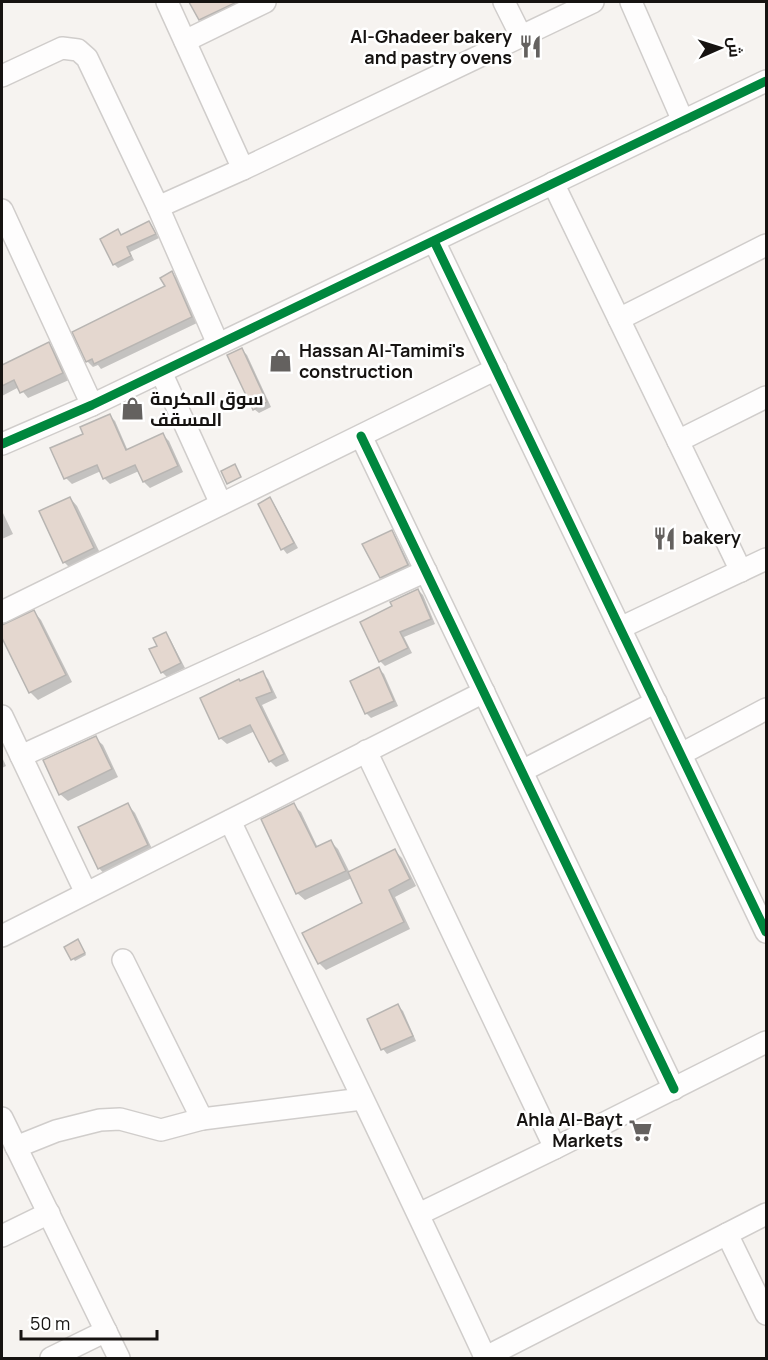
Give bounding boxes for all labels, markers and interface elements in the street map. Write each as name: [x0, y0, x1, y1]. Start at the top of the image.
north arrow: [690, 18, 750, 78]
place label: Al-Ghadeer bakery and pastry ovens: [350, 24, 512, 69]
restaurant icon: Al-Ghadeer bakery and pastry ovens: [517, 34, 543, 60]
text: ش: [723, 36, 747, 58]
place label: Hassan Al-Tamimi's construction: [299, 338, 465, 383]
shop icon: Hassan Al-Tamimi's construction: [268, 348, 294, 374]
place label: سوق المكرمة المسقف: [150, 386, 264, 431]
shop icon: سوق المكرمة المسقف: [119, 396, 145, 422]
restaurant icon: bakery: [651, 525, 677, 551]
place label: bakery: [682, 525, 741, 549]
place label: Ahla Al-Bayt Markets: [516, 1107, 623, 1152]
supermarket icon: Ahla Al-Bayt Markets: [628, 1117, 654, 1143]
scale bar: [21, 1303, 158, 1341]
text: 50 m: [30, 1311, 70, 1335]

